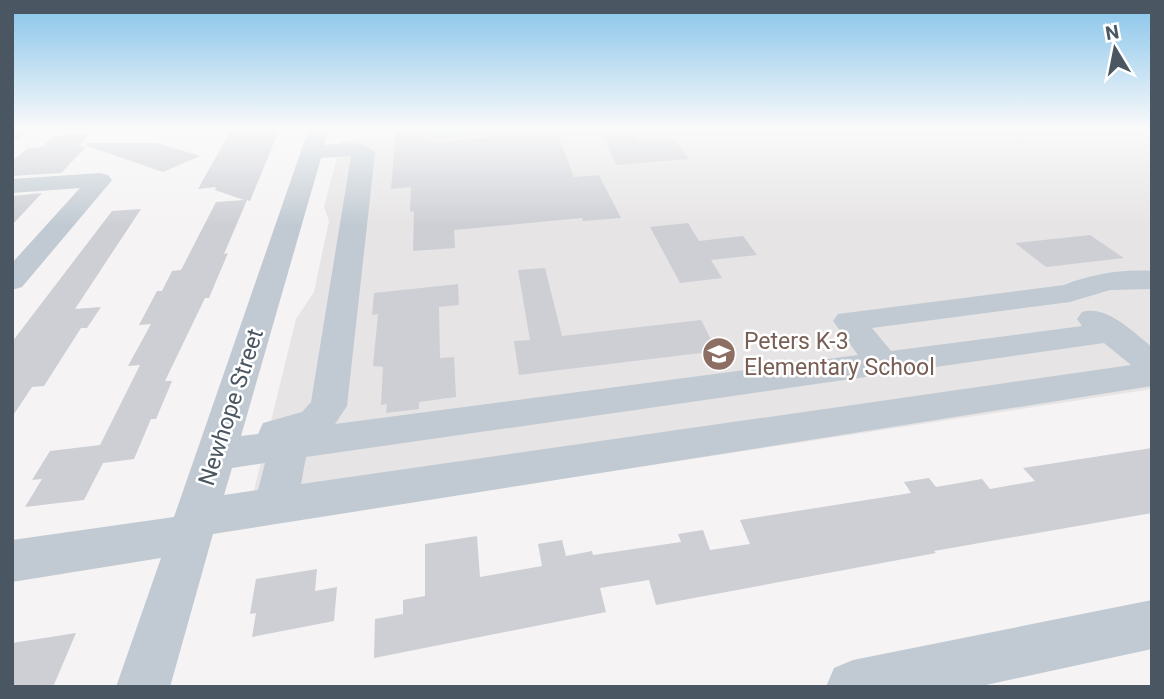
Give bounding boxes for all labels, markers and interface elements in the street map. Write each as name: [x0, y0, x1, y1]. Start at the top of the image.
north arrow: [1080, 14, 1150, 84]
text: N: [1104, 20, 1121, 45]
street label: Newhope Street: [193, 325, 269, 489]
place label: Peters K-3 Elementary School: [744, 328, 935, 381]
school or university icon: Peters K-3 Elementary School: [700, 335, 738, 373]

